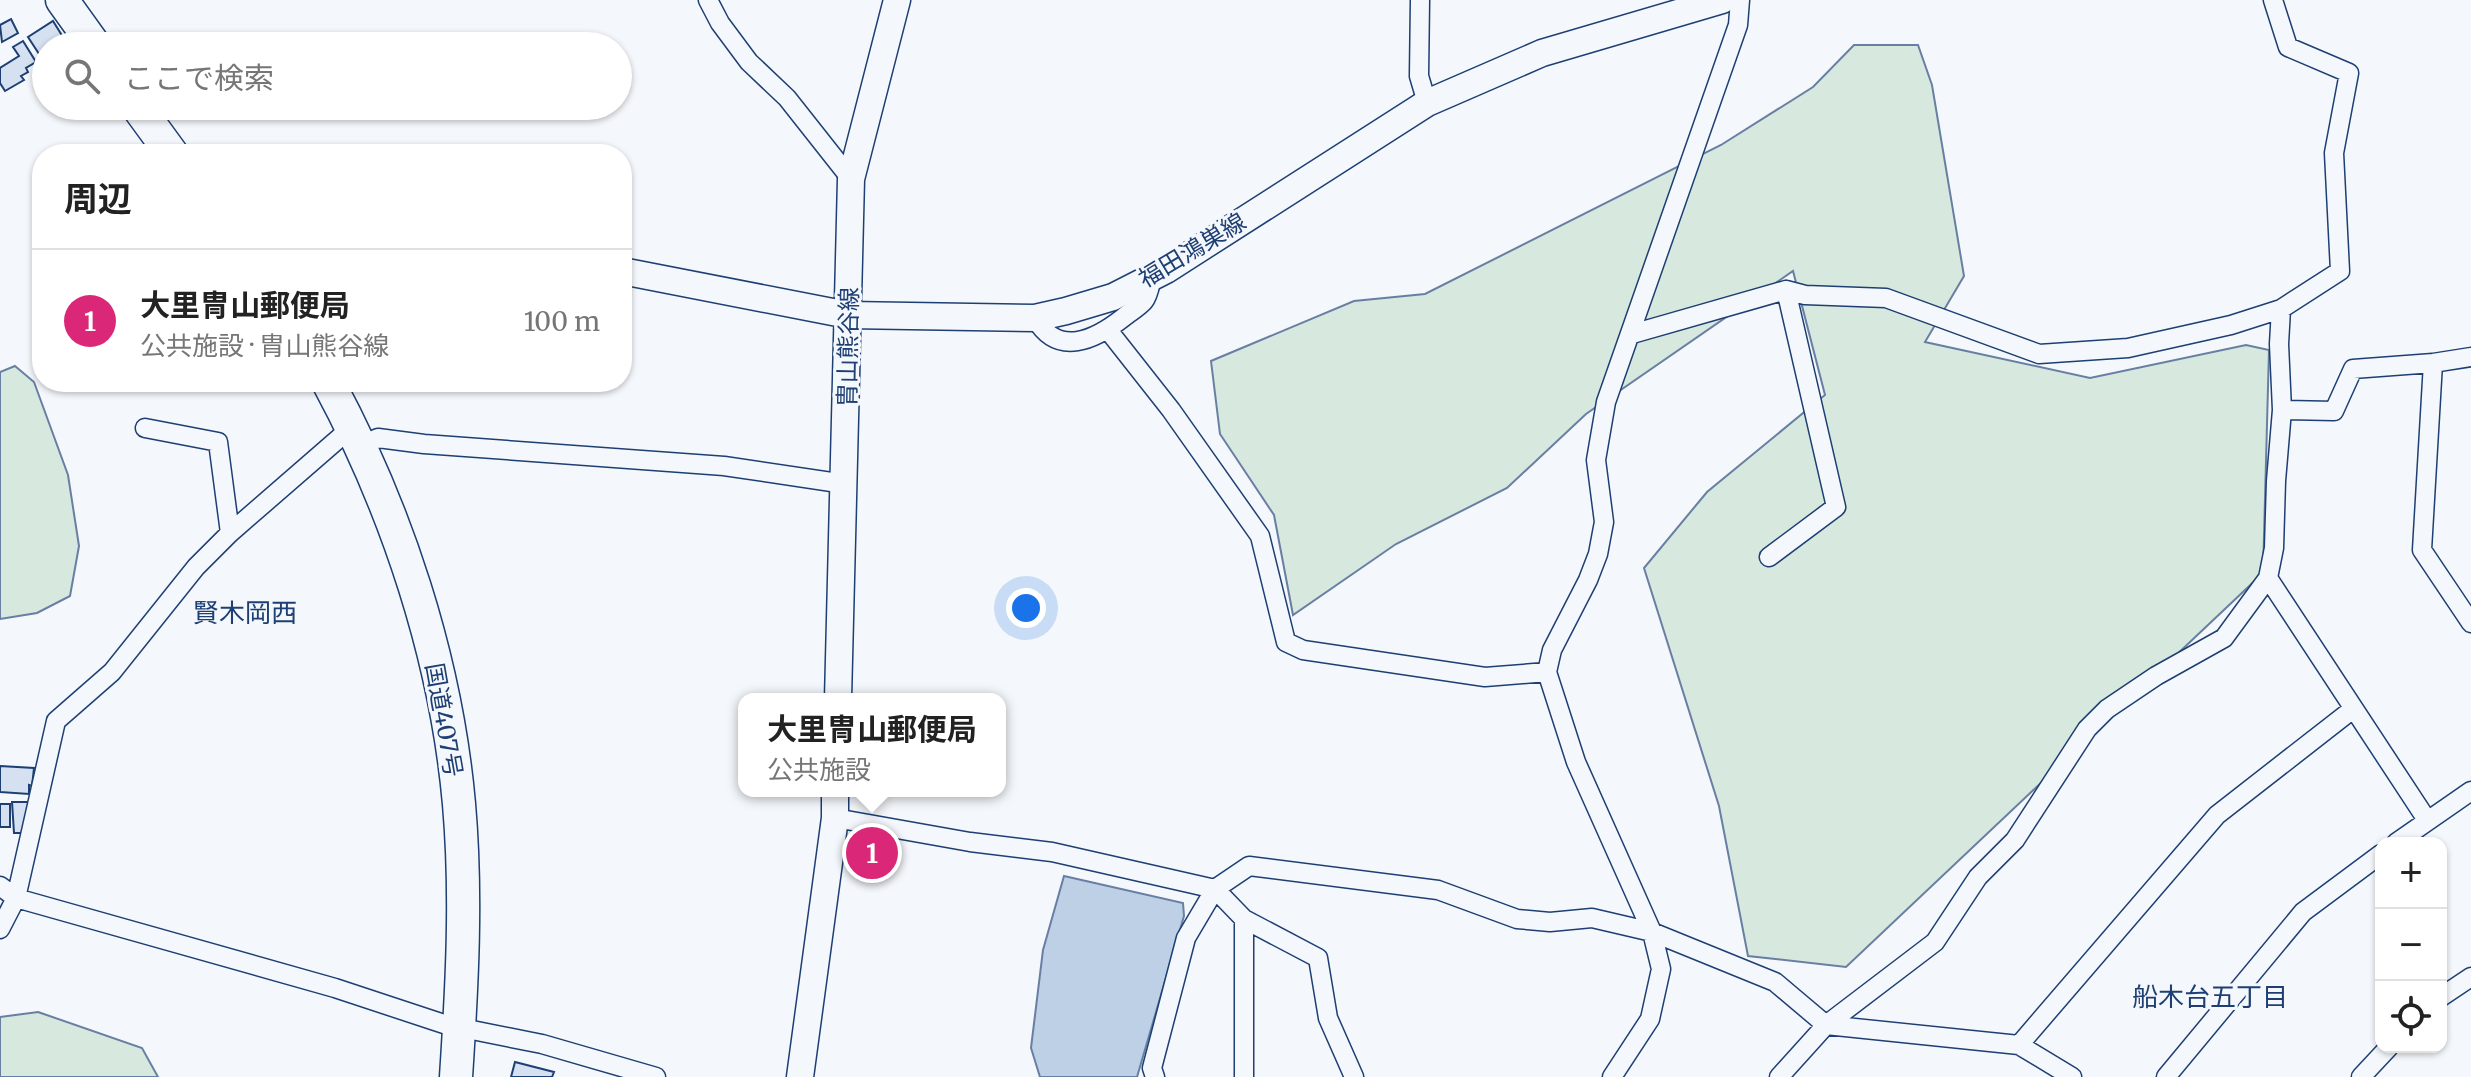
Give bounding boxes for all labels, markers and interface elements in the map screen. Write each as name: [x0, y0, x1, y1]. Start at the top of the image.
search box: [32, 32, 632, 120]
icon: search: [60, 54, 104, 98]
text: ここで検索: [124, 59, 274, 97]
text: 周辺: [64, 178, 132, 220]
street label: 福田鴻巣線: [1133, 206, 1251, 294]
text: 大里冑山郵便局: [140, 286, 350, 324]
street label: 胄山熊谷線: [831, 287, 865, 407]
text: 1: [84, 305, 96, 338]
text: 100 m: [524, 305, 600, 338]
text: 公共施設 · 胄山熊谷線: [140, 329, 389, 362]
your location: [1006, 588, 1046, 628]
district label: 賢木岡西: [193, 596, 297, 629]
street label: 国道407号: [419, 661, 469, 779]
popup: [738, 693, 1006, 797]
text: 大里冑山郵便局: [767, 710, 977, 748]
text: 公共施設: [767, 753, 871, 786]
pin: 1: [846, 823, 898, 883]
map controls: [2375, 837, 2447, 1053]
button: +: [2375, 837, 2447, 909]
button: −: [2375, 909, 2447, 981]
district label: 船木台五丁目: [2132, 980, 2288, 1013]
button: locate: [2375, 981, 2447, 1053]

